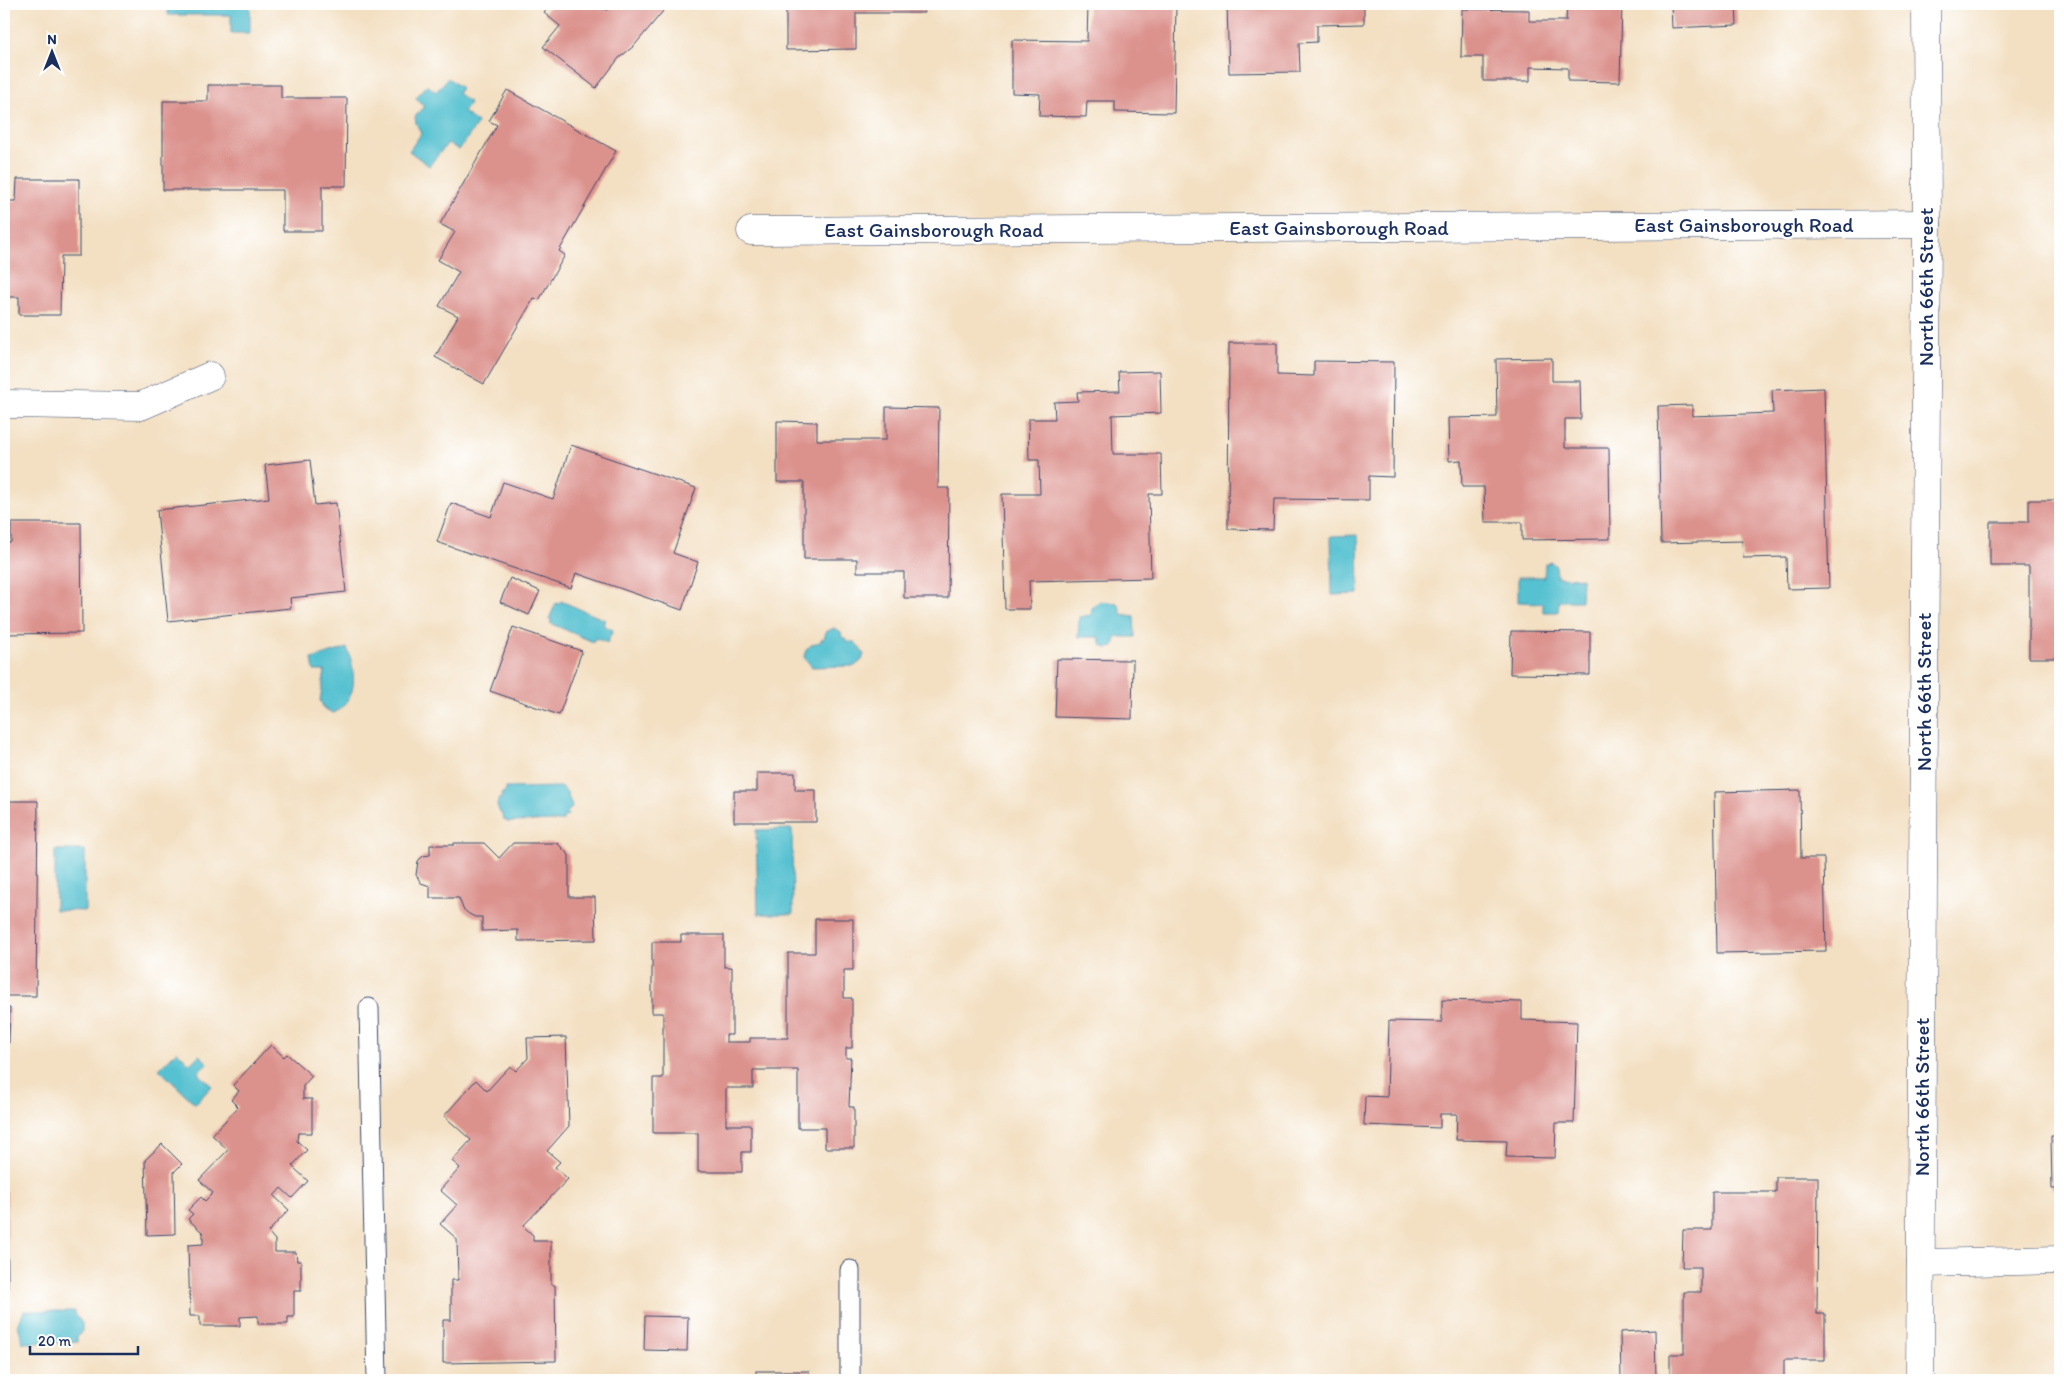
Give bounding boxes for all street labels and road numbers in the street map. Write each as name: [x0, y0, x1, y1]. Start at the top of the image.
street label: North 66th Street: [1913, 208, 1938, 366]
street label: East Gainsborough Road: [1634, 212, 1854, 237]
street label: East Gainsborough Road: [1229, 215, 1449, 240]
street label: East Gainsborough Road: [824, 217, 1044, 242]
street label: North 66th Street: [1911, 613, 1936, 771]
street label: North 66th Street: [1909, 1018, 1934, 1176]

